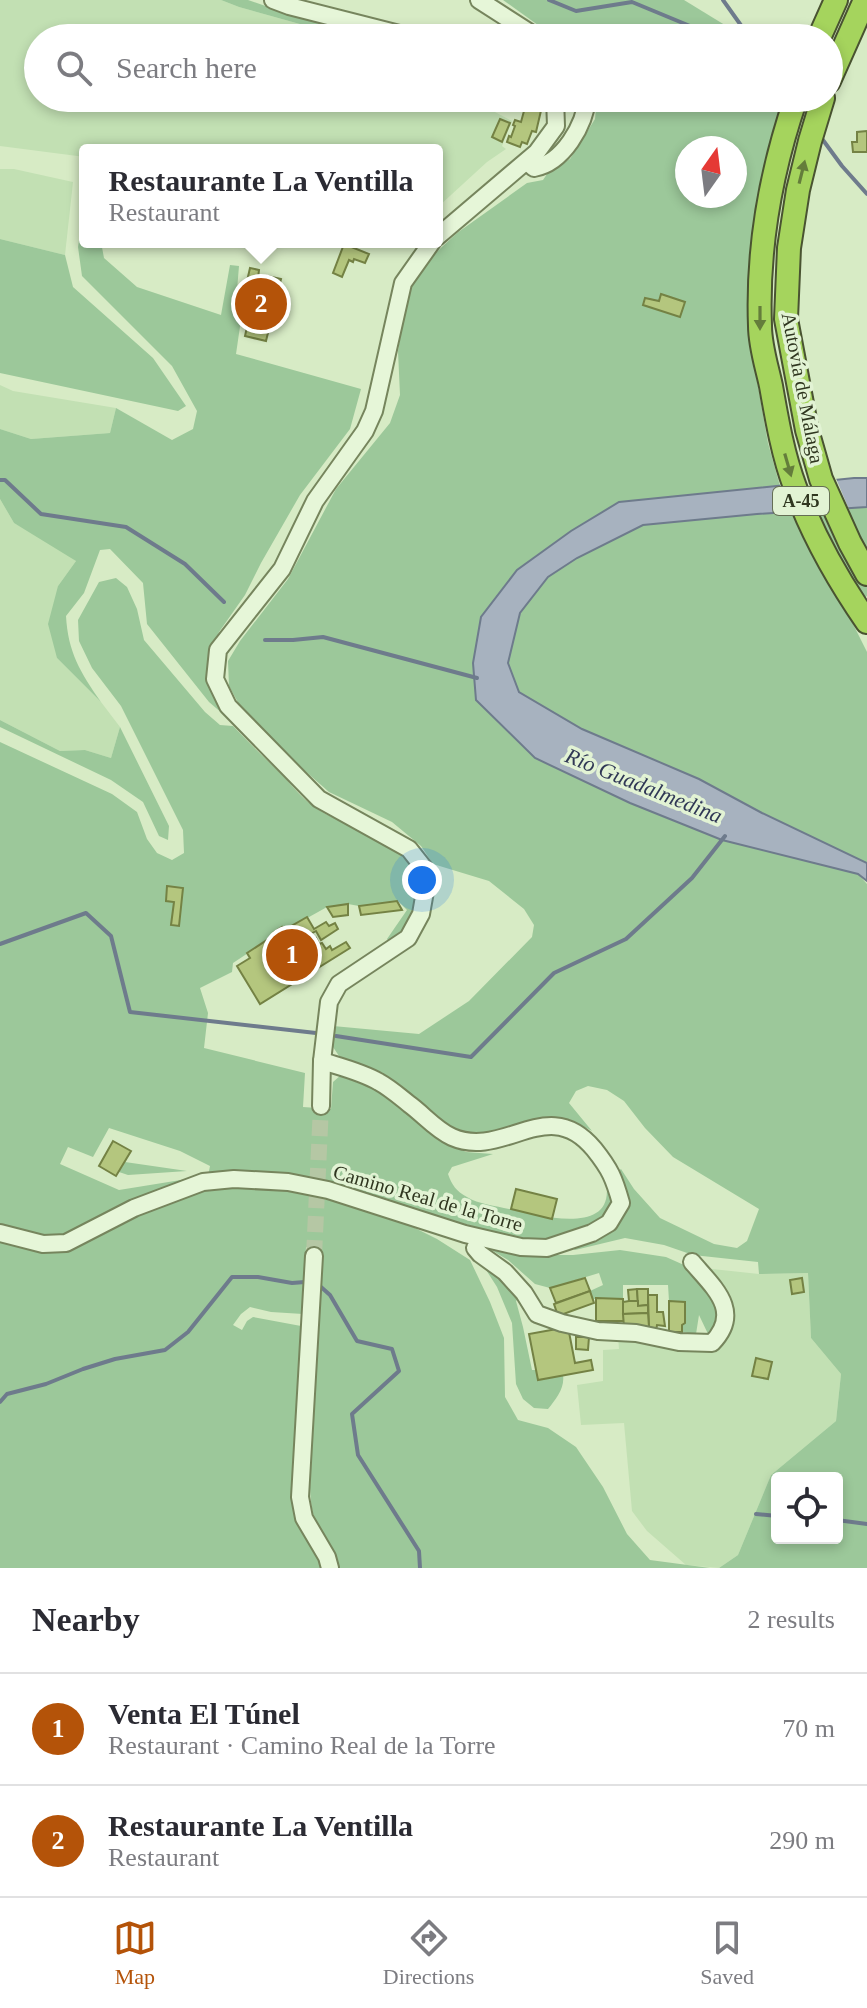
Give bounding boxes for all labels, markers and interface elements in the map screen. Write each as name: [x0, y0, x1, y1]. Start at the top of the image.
search box: [24, 24, 843, 112]
icon: search: [52, 46, 96, 90]
text: Search here: [116, 51, 257, 84]
north arrow: [675, 136, 747, 208]
popup: [79, 144, 443, 248]
one-way arrow: [797, 160, 809, 185]
text: Restaurante La Ventilla: [108, 164, 414, 197]
text: Restaurant: [108, 198, 220, 227]
pin: 2: [235, 274, 287, 334]
one-way arrow: [754, 306, 767, 331]
street label: Autovía de Málaga: [777, 311, 828, 466]
one-way arrow: [782, 453, 795, 477]
road number: A-45: [773, 487, 829, 515]
water label: Río Guadalmedina: [561, 742, 726, 828]
your location: [402, 860, 442, 900]
pin: 1: [266, 925, 318, 985]
street label: Camino Real de la Torre: [331, 1160, 525, 1236]
map controls: [771, 1472, 843, 1544]
button: locate: [771, 1472, 843, 1544]
text: Nearby: [32, 1601, 140, 1638]
text: 2 results: [748, 1605, 835, 1634]
text: Venta El Túnel: [108, 1697, 300, 1730]
text: 1: [52, 1714, 65, 1743]
text: 70 m: [782, 1714, 835, 1743]
text: Restaurant · Camino Real de la Torre: [108, 1731, 496, 1760]
text: Restaurante La Ventilla: [108, 1809, 413, 1842]
text: 2: [52, 1826, 65, 1855]
text: 290 m: [769, 1826, 835, 1855]
text: Restaurant: [108, 1843, 219, 1872]
tab: Map: [113, 1916, 157, 1990]
tab: Directions: [383, 1916, 474, 1990]
tab: Saved: [700, 1916, 754, 1990]

